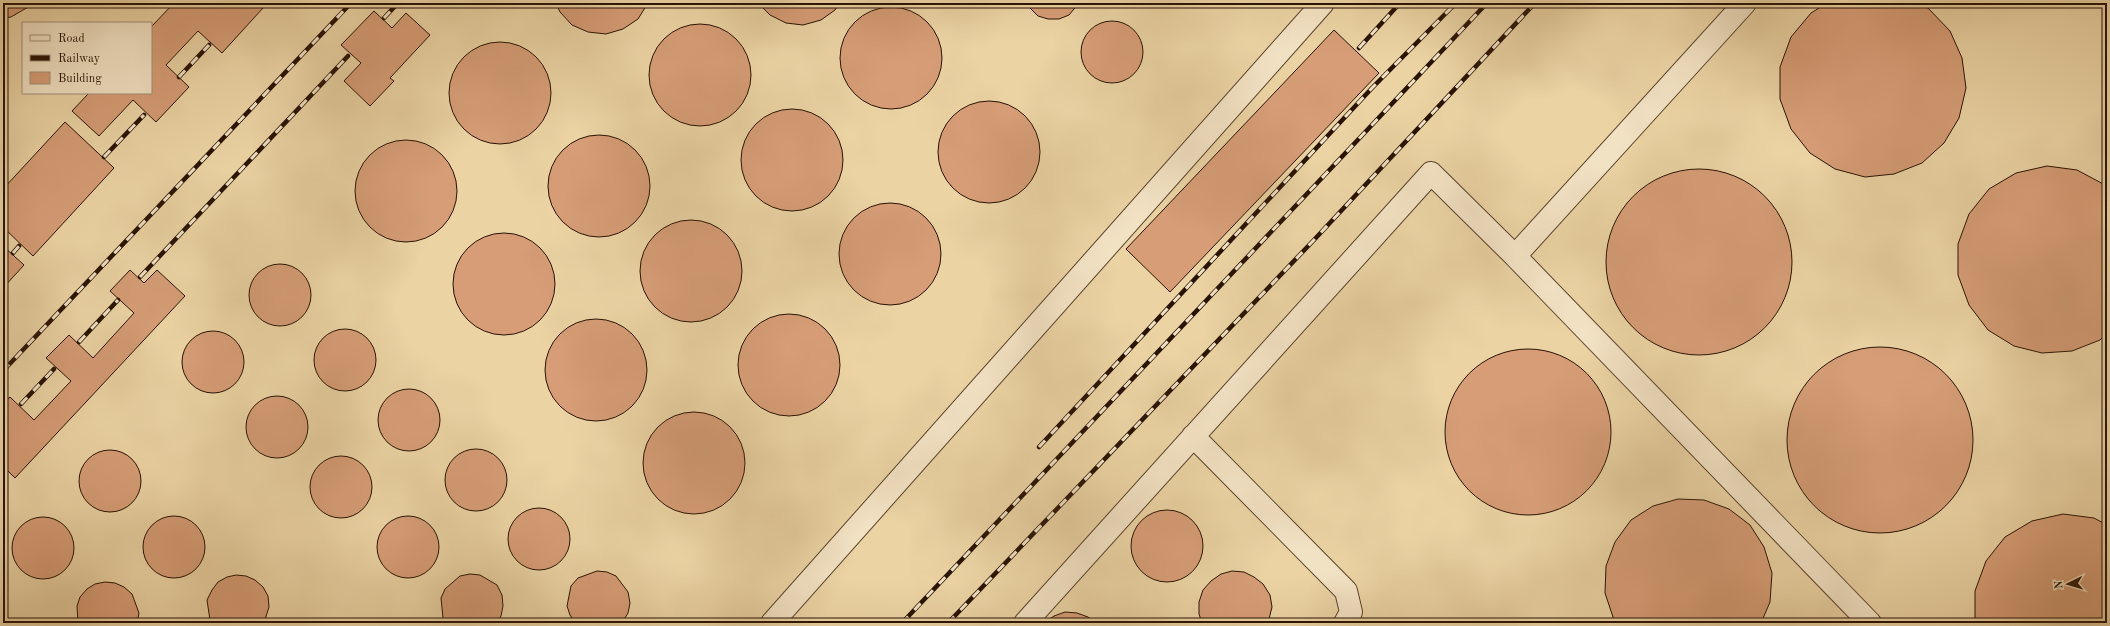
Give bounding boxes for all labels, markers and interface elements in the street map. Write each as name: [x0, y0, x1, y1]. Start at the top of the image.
legend: [22, 22, 152, 94]
text: Road: [58, 33, 85, 45]
text: Railway: [58, 53, 101, 65]
text: Building: [58, 73, 102, 85]
north arrow: [2048, 564, 2088, 604]
text: N: [2054, 579, 2065, 589]

